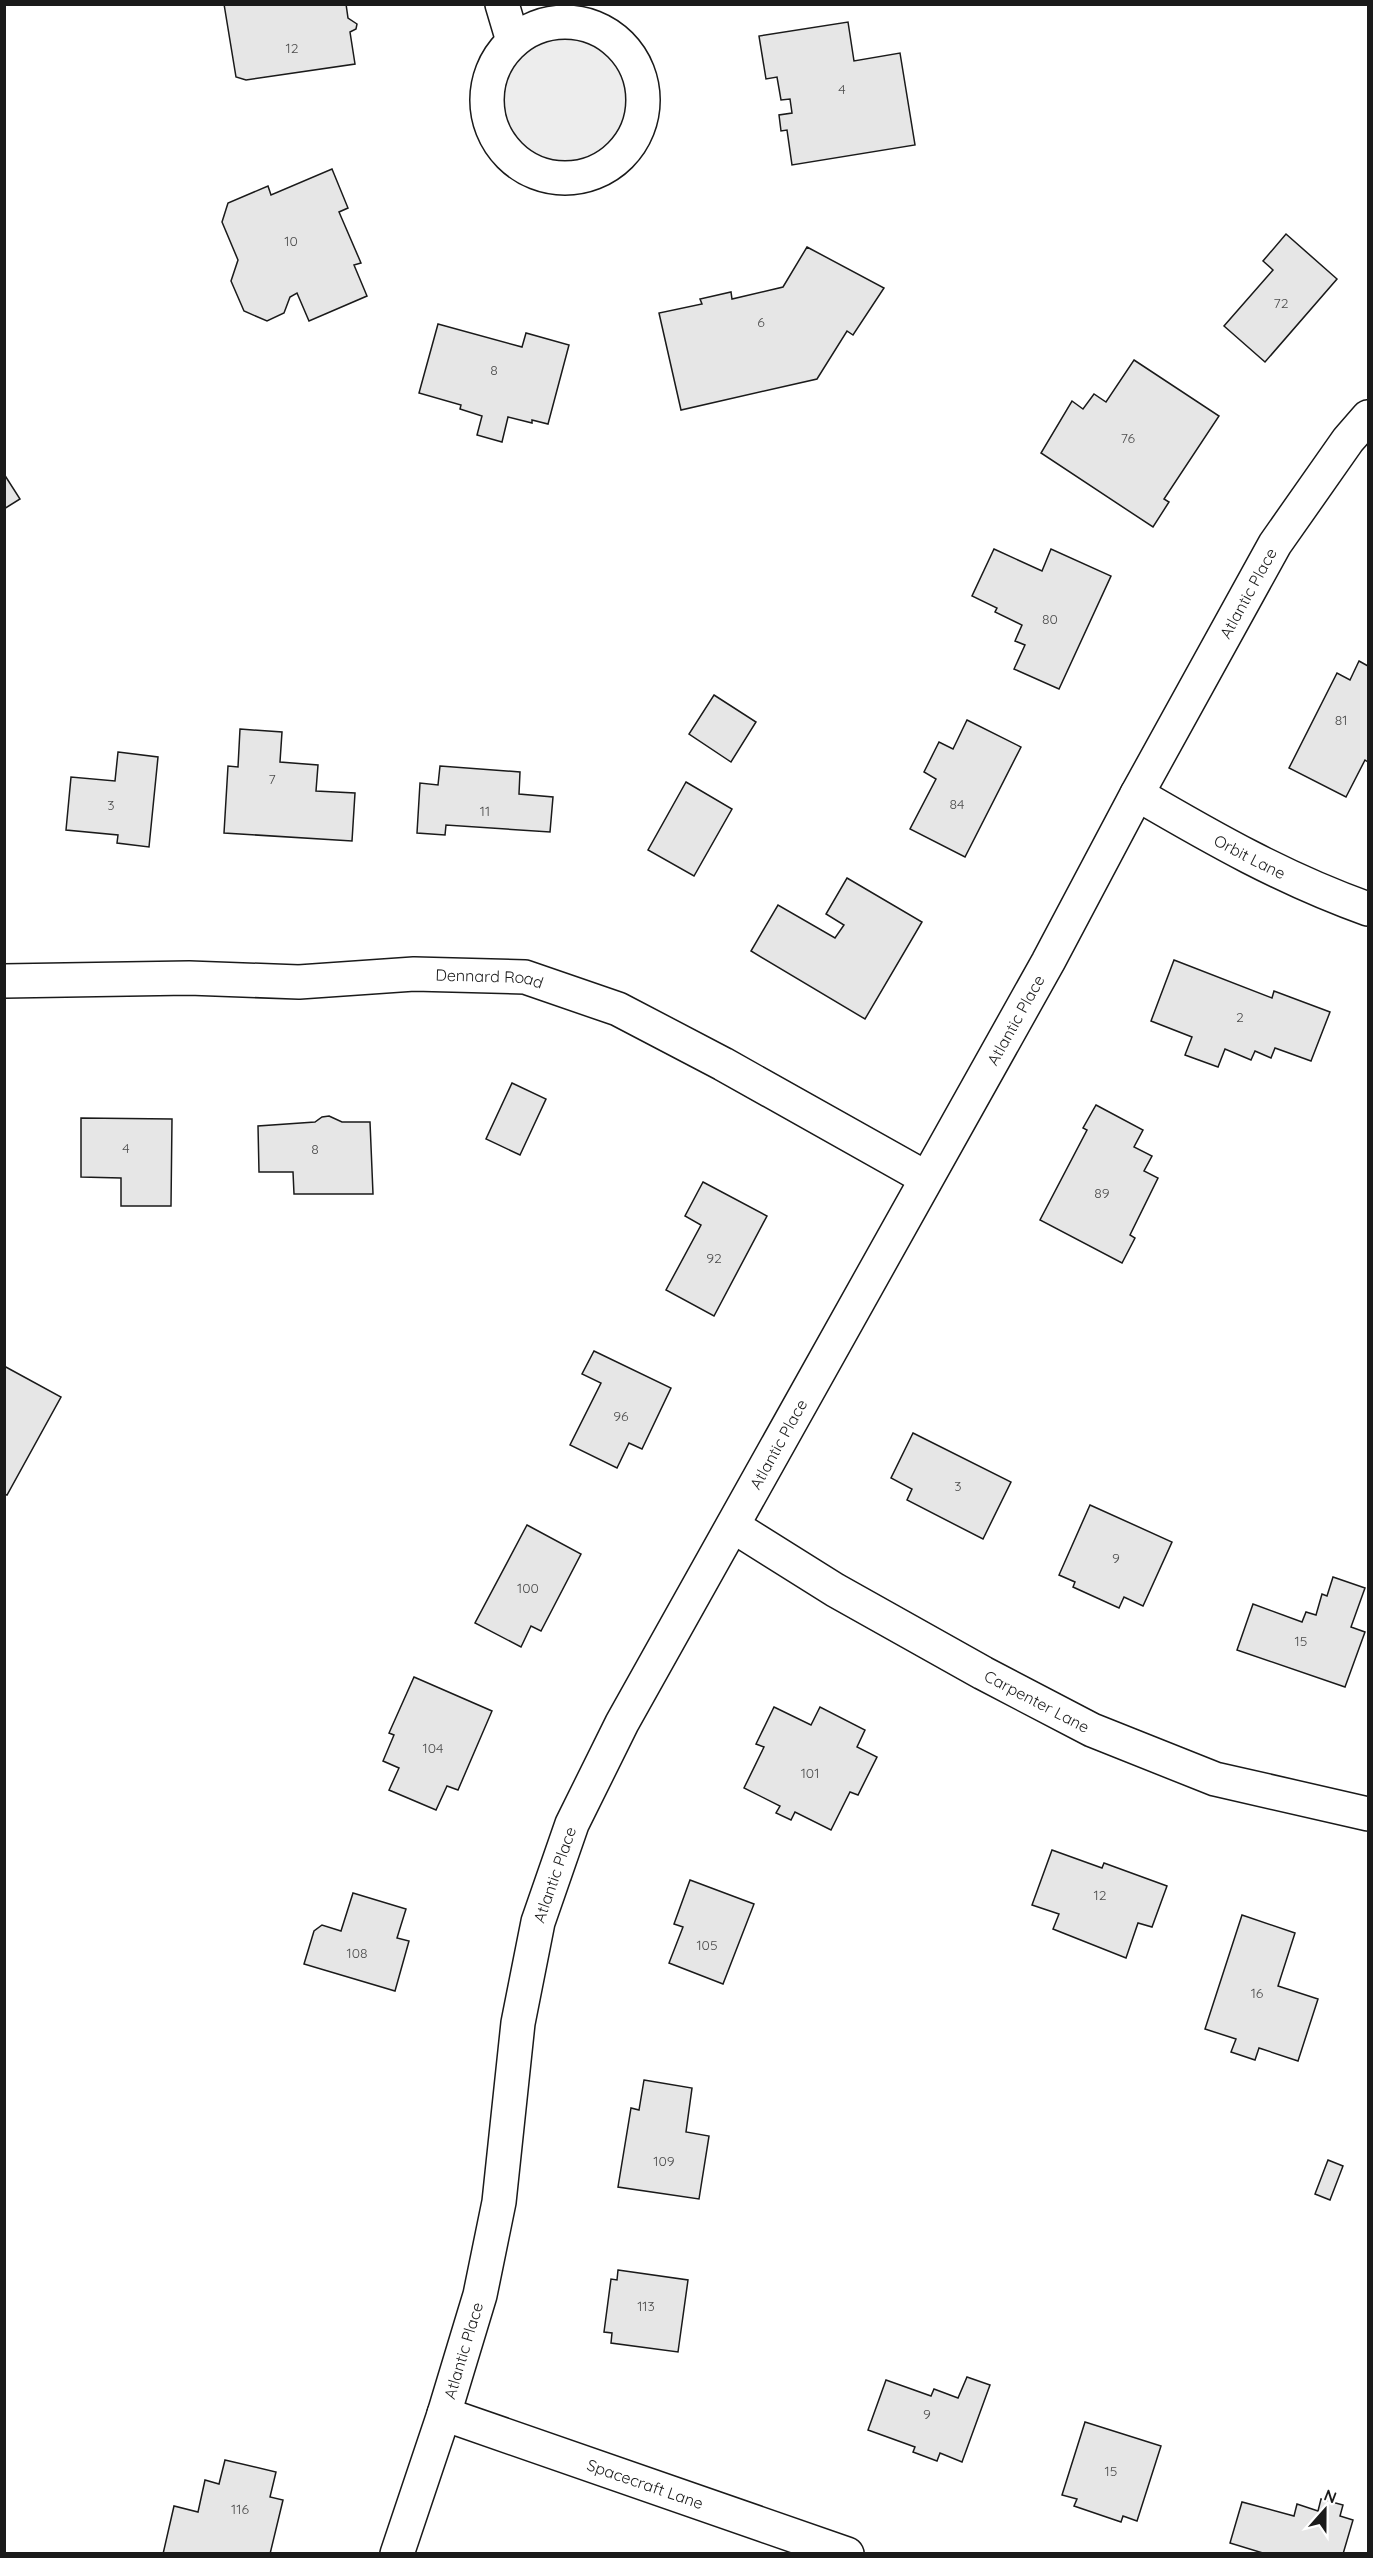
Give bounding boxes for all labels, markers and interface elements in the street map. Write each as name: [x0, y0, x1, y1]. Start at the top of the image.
house number: 12: [286, 39, 299, 57]
house number: 4: [838, 80, 846, 98]
house number: 10: [284, 232, 298, 250]
house number: 72: [1274, 294, 1289, 312]
house number: 6: [757, 313, 765, 331]
house number: 8: [490, 361, 498, 379]
house number: 76: [1121, 429, 1136, 447]
street label: Atlantic Place: [1215, 544, 1281, 642]
house number: 80: [1042, 610, 1058, 628]
house number: 81: [1335, 711, 1347, 729]
house number: 7: [268, 770, 276, 788]
house number: 84: [950, 795, 964, 813]
house number: 3: [107, 796, 115, 814]
house number: 11: [480, 802, 490, 820]
street label: Orbit Lane: [1211, 830, 1289, 883]
street label: Dennard Road: [435, 965, 546, 993]
street label: Atlantic Place: [982, 971, 1049, 1069]
house number: 2: [1236, 1008, 1244, 1026]
house number: 4: [122, 1139, 130, 1157]
house number: 8: [311, 1140, 319, 1158]
house number: 89: [1094, 1184, 1110, 1202]
house number: 92: [706, 1249, 722, 1267]
street label: Atlantic Place: [745, 1395, 811, 1493]
house number: 96: [613, 1407, 629, 1425]
house number: 3: [954, 1477, 962, 1495]
house number: 9: [1112, 1549, 1120, 1567]
house number: 100: [517, 1579, 539, 1597]
house number: 15: [1295, 1632, 1307, 1650]
street label: Carpenter Lane: [981, 1666, 1093, 1737]
house number: 104: [423, 1739, 443, 1757]
house number: 101: [801, 1764, 819, 1782]
street label: Atlantic Place: [529, 1824, 580, 1925]
house number: 12: [1094, 1886, 1107, 1904]
house number: 105: [696, 1936, 718, 1954]
house number: 108: [346, 1944, 368, 1962]
house number: 16: [1251, 1984, 1264, 2002]
house number: 109: [653, 2152, 675, 2170]
house number: 113: [637, 2297, 655, 2315]
street label: Atlantic Place: [439, 2300, 487, 2401]
house number: 9: [923, 2405, 931, 2423]
street label: Spacecraft Lane: [584, 2454, 706, 2513]
house number: 15: [1105, 2462, 1117, 2480]
north arrow: [1295, 2480, 1355, 2540]
text: N: [1321, 2485, 1339, 2507]
house number: 116: [231, 2500, 249, 2518]

